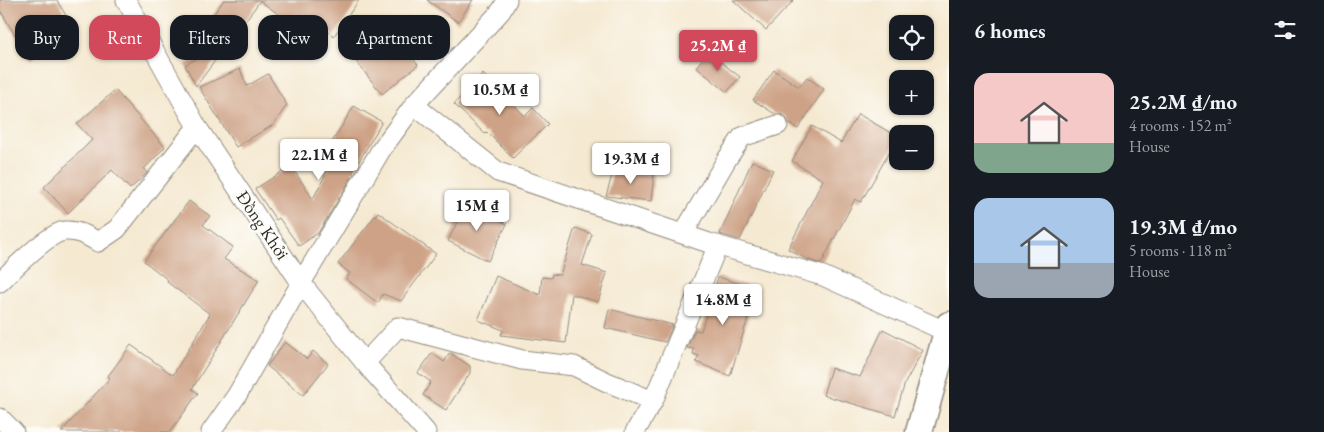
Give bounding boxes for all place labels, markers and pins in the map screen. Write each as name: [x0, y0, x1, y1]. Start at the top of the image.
pin: 25.2M ₫: [672, 30, 764, 72]
pin: 10.5M ₫: [454, 74, 546, 116]
pin: 22.1M ₫: [273, 138, 365, 181]
pin: 19.3M ₫: [585, 142, 677, 185]
pin: 15M ₫: [442, 190, 512, 232]
pin: 14.8M ₫: [677, 284, 769, 326]

